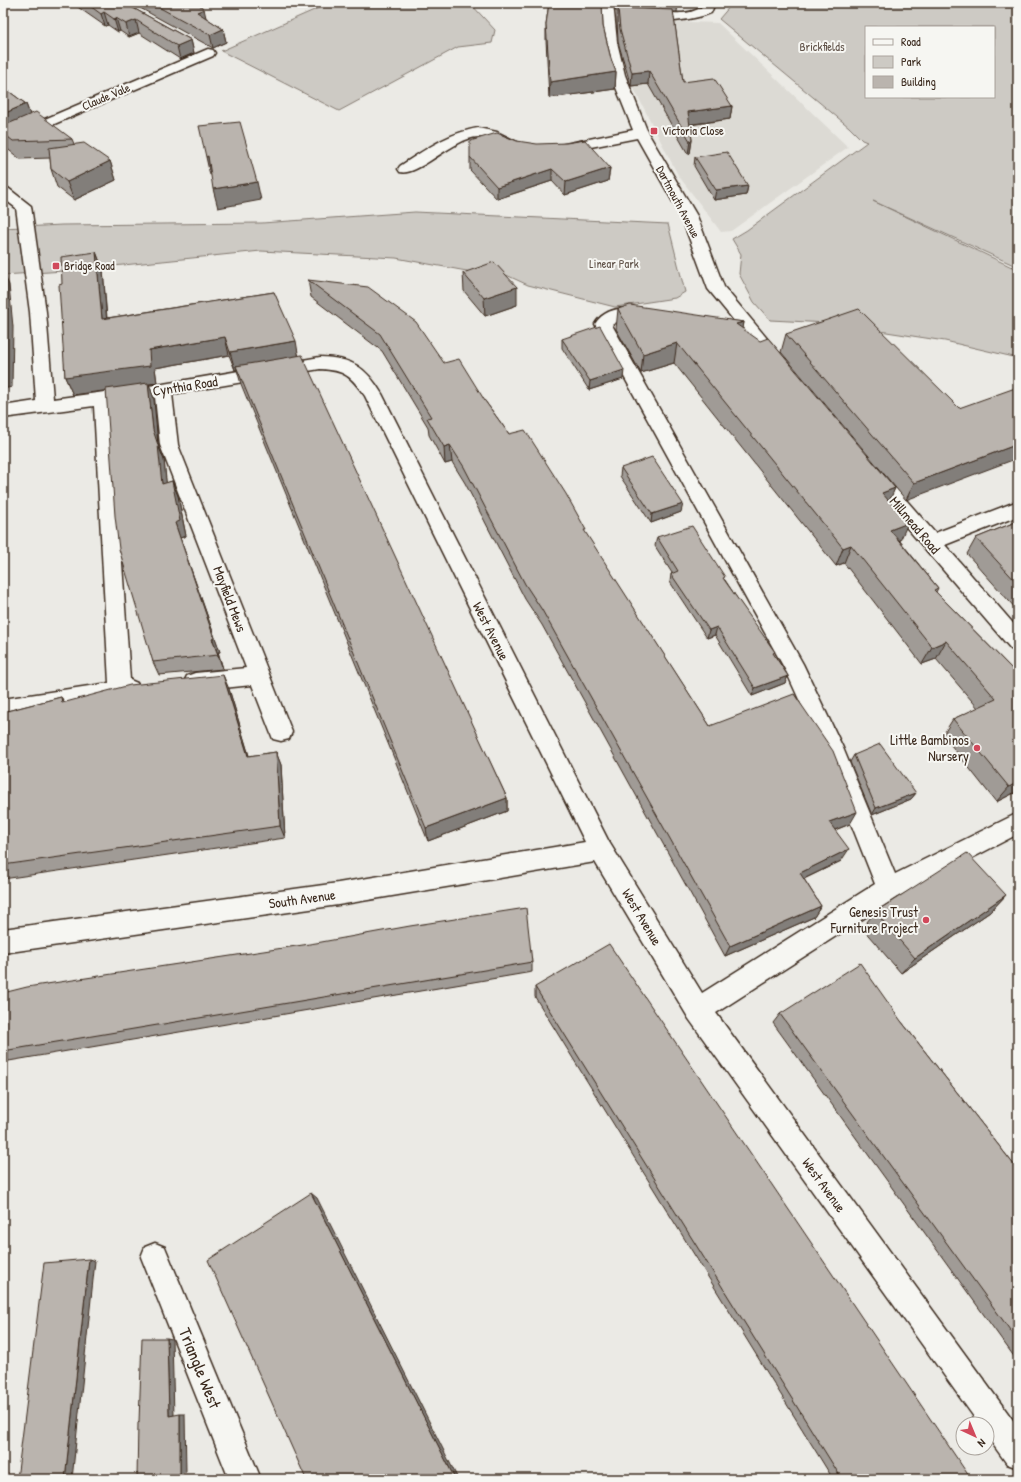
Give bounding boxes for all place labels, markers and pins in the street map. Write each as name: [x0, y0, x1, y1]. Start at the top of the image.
place label: Victoria Close: [662, 122, 724, 139]
marker: Victoria Close: [649, 126, 659, 136]
place label: Bridge Road: [64, 257, 115, 274]
marker: Bridge Road: [51, 261, 61, 271]
place label: Little Bambinos Nursery: [890, 730, 969, 766]
marker: Little Bambinos Nursery: [972, 743, 982, 753]
place label: Genesis Trust Furniture Project: [830, 902, 918, 938]
marker: Genesis Trust Furniture Project: [921, 915, 931, 925]

